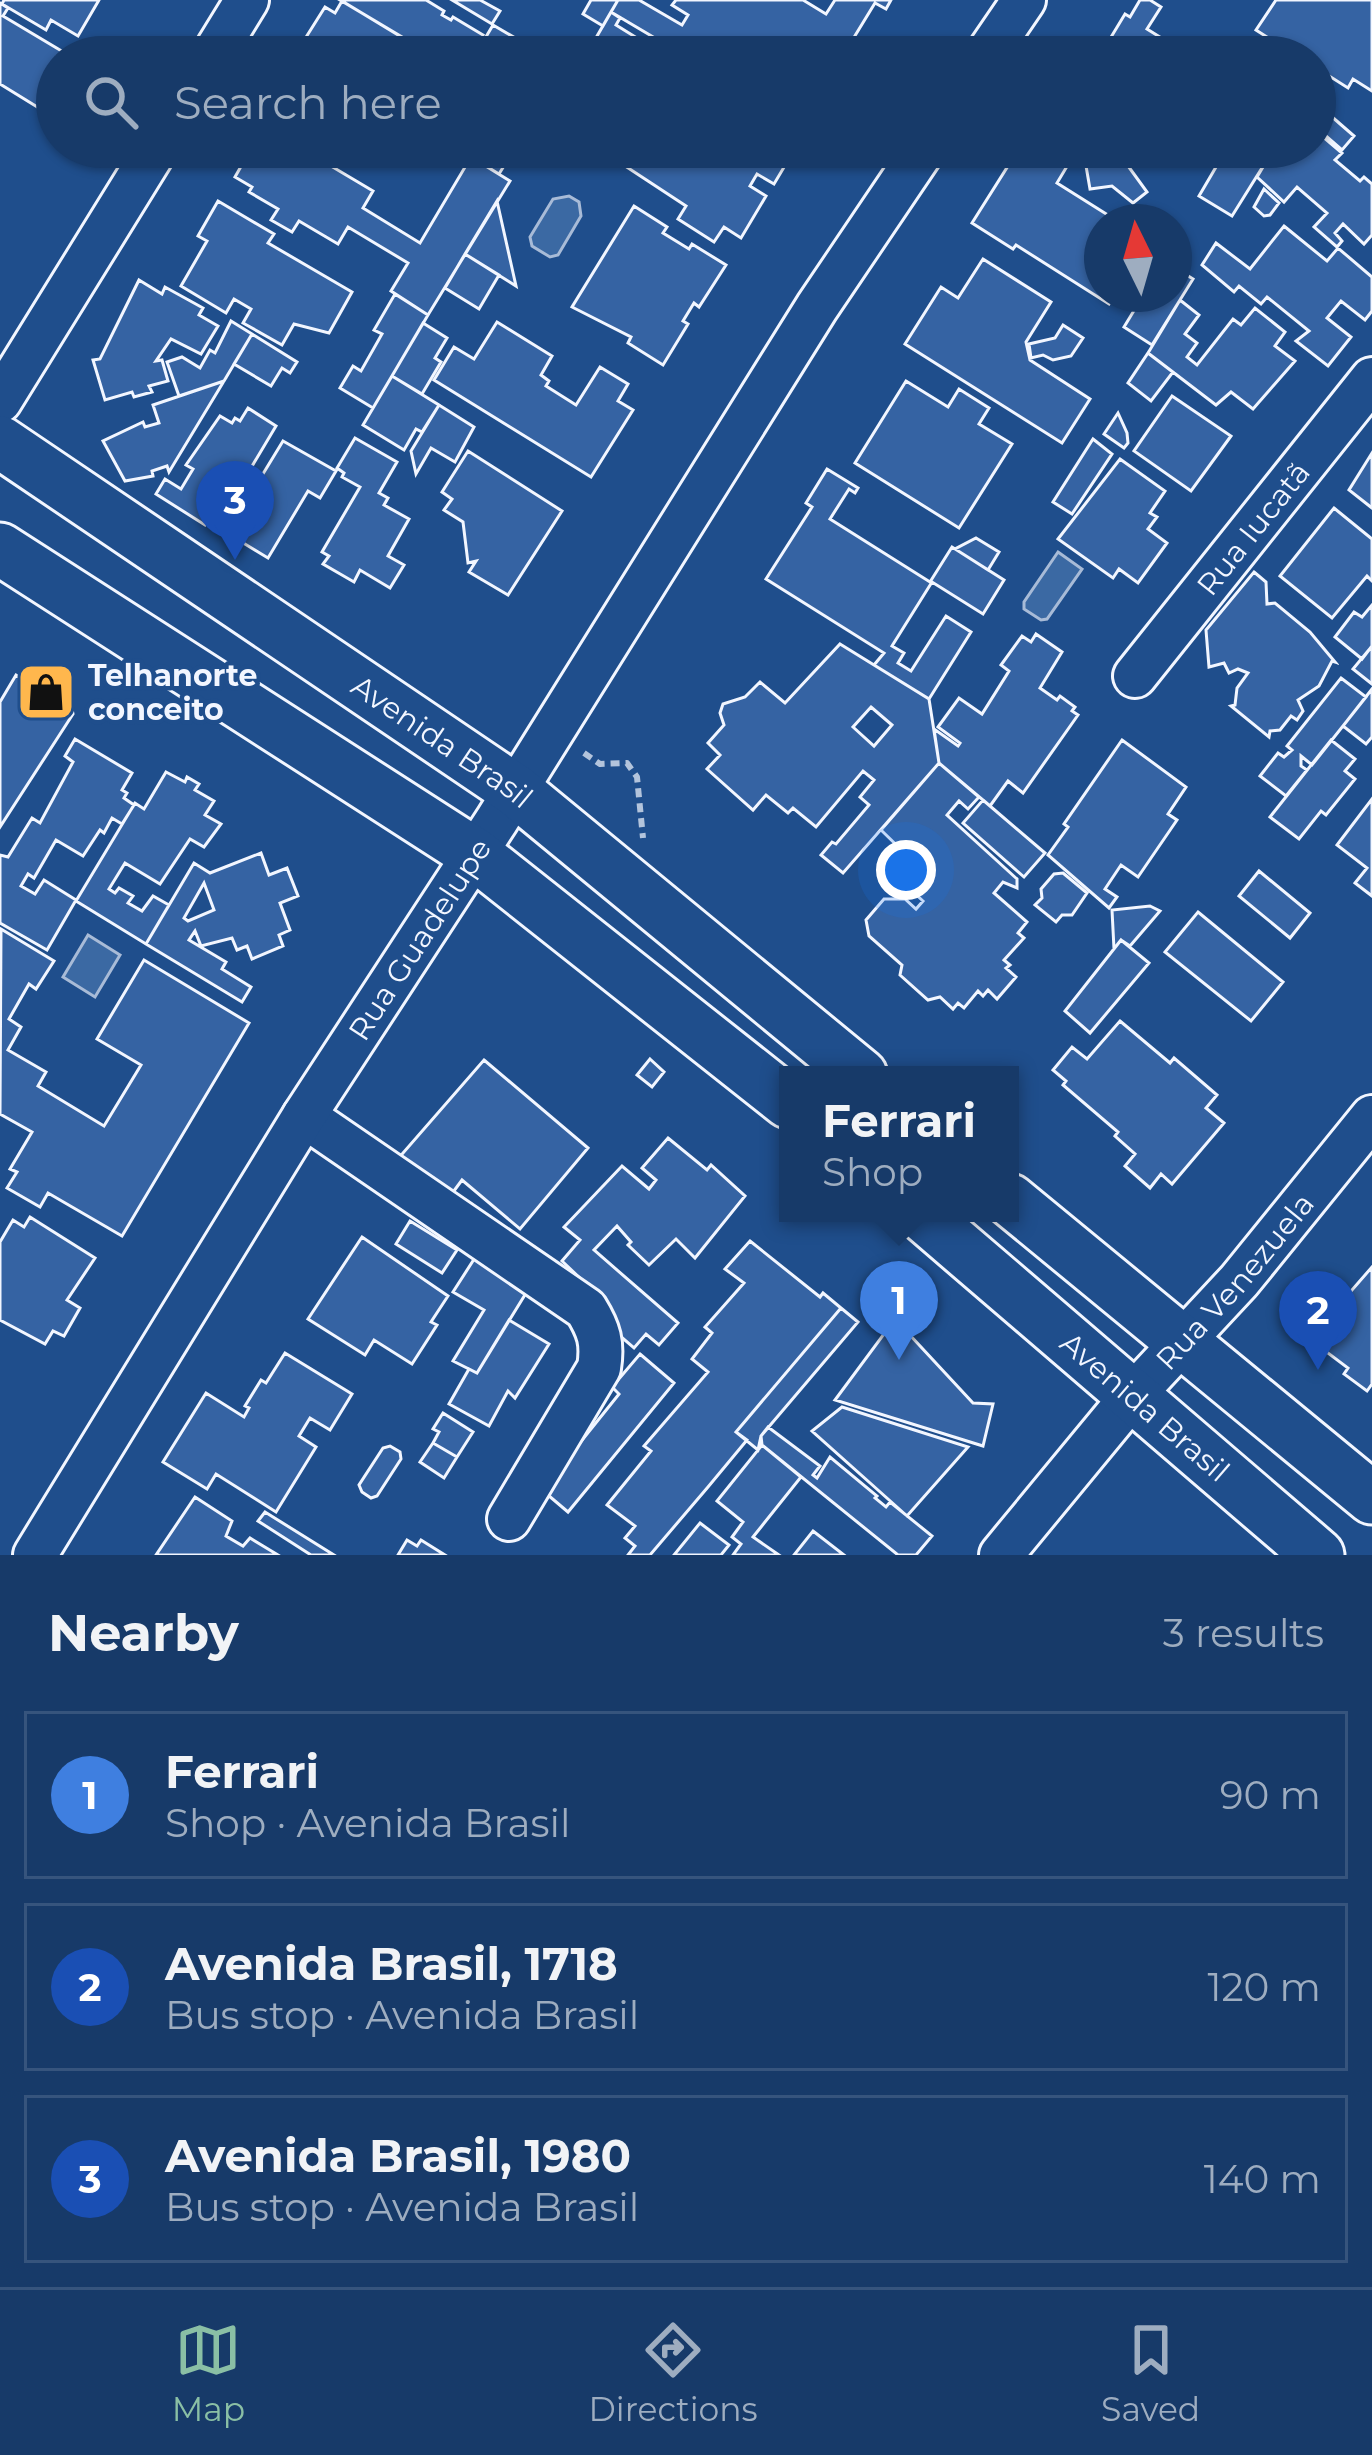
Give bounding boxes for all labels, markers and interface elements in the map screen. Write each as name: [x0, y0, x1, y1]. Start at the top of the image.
search box: [36, 36, 1336, 168]
icon: search: [78, 69, 144, 135]
text: Search here: [174, 75, 442, 130]
north arrow: [1084, 204, 1192, 312]
street label: Rua Iucatã: [1188, 454, 1317, 603]
pin: 3: [196, 461, 274, 560]
place label: Telhanorte conceito: [88, 657, 257, 728]
shop icon: Telhanorte conceito: [15, 661, 77, 723]
street label: Avenida Brasil: [345, 667, 541, 816]
street label: Rua Guadelupe: [340, 831, 499, 1047]
your location: [876, 840, 936, 900]
popup: [779, 1066, 1019, 1222]
text: Ferrari: [822, 1093, 976, 1148]
text: Shop: [822, 1148, 923, 1196]
street label: Rua Venezuela: [1148, 1185, 1322, 1377]
pin: 1: [860, 1261, 938, 1360]
pin: 2: [1279, 1271, 1357, 1370]
street label: Avenida Brasil: [1053, 1324, 1237, 1489]
text: Nearby: [48, 1602, 239, 1664]
text: 3 results: [1163, 1609, 1324, 1657]
text: Ferrari: [165, 1744, 319, 1799]
text: 1: [82, 1771, 98, 1819]
text: 90 m: [1220, 1771, 1321, 1819]
text: Shop · Avenida Brasil: [165, 1799, 571, 1847]
text: Avenida Brasil, 1718: [165, 1936, 618, 1991]
text: 2: [78, 1963, 102, 2011]
text: 120 m: [1207, 1963, 1321, 2011]
text: Bus stop · Avenida Brasil: [165, 1991, 639, 2039]
text: Avenida Brasil, 1980: [165, 2128, 631, 2183]
text: 3: [78, 2155, 102, 2203]
text: 140 m: [1204, 2155, 1321, 2203]
text: Bus stop · Avenida Brasil: [165, 2183, 639, 2231]
tab: Map: [172, 2317, 245, 2429]
tab: Directions: [589, 2317, 758, 2429]
tab: Saved: [1101, 2317, 1200, 2429]

